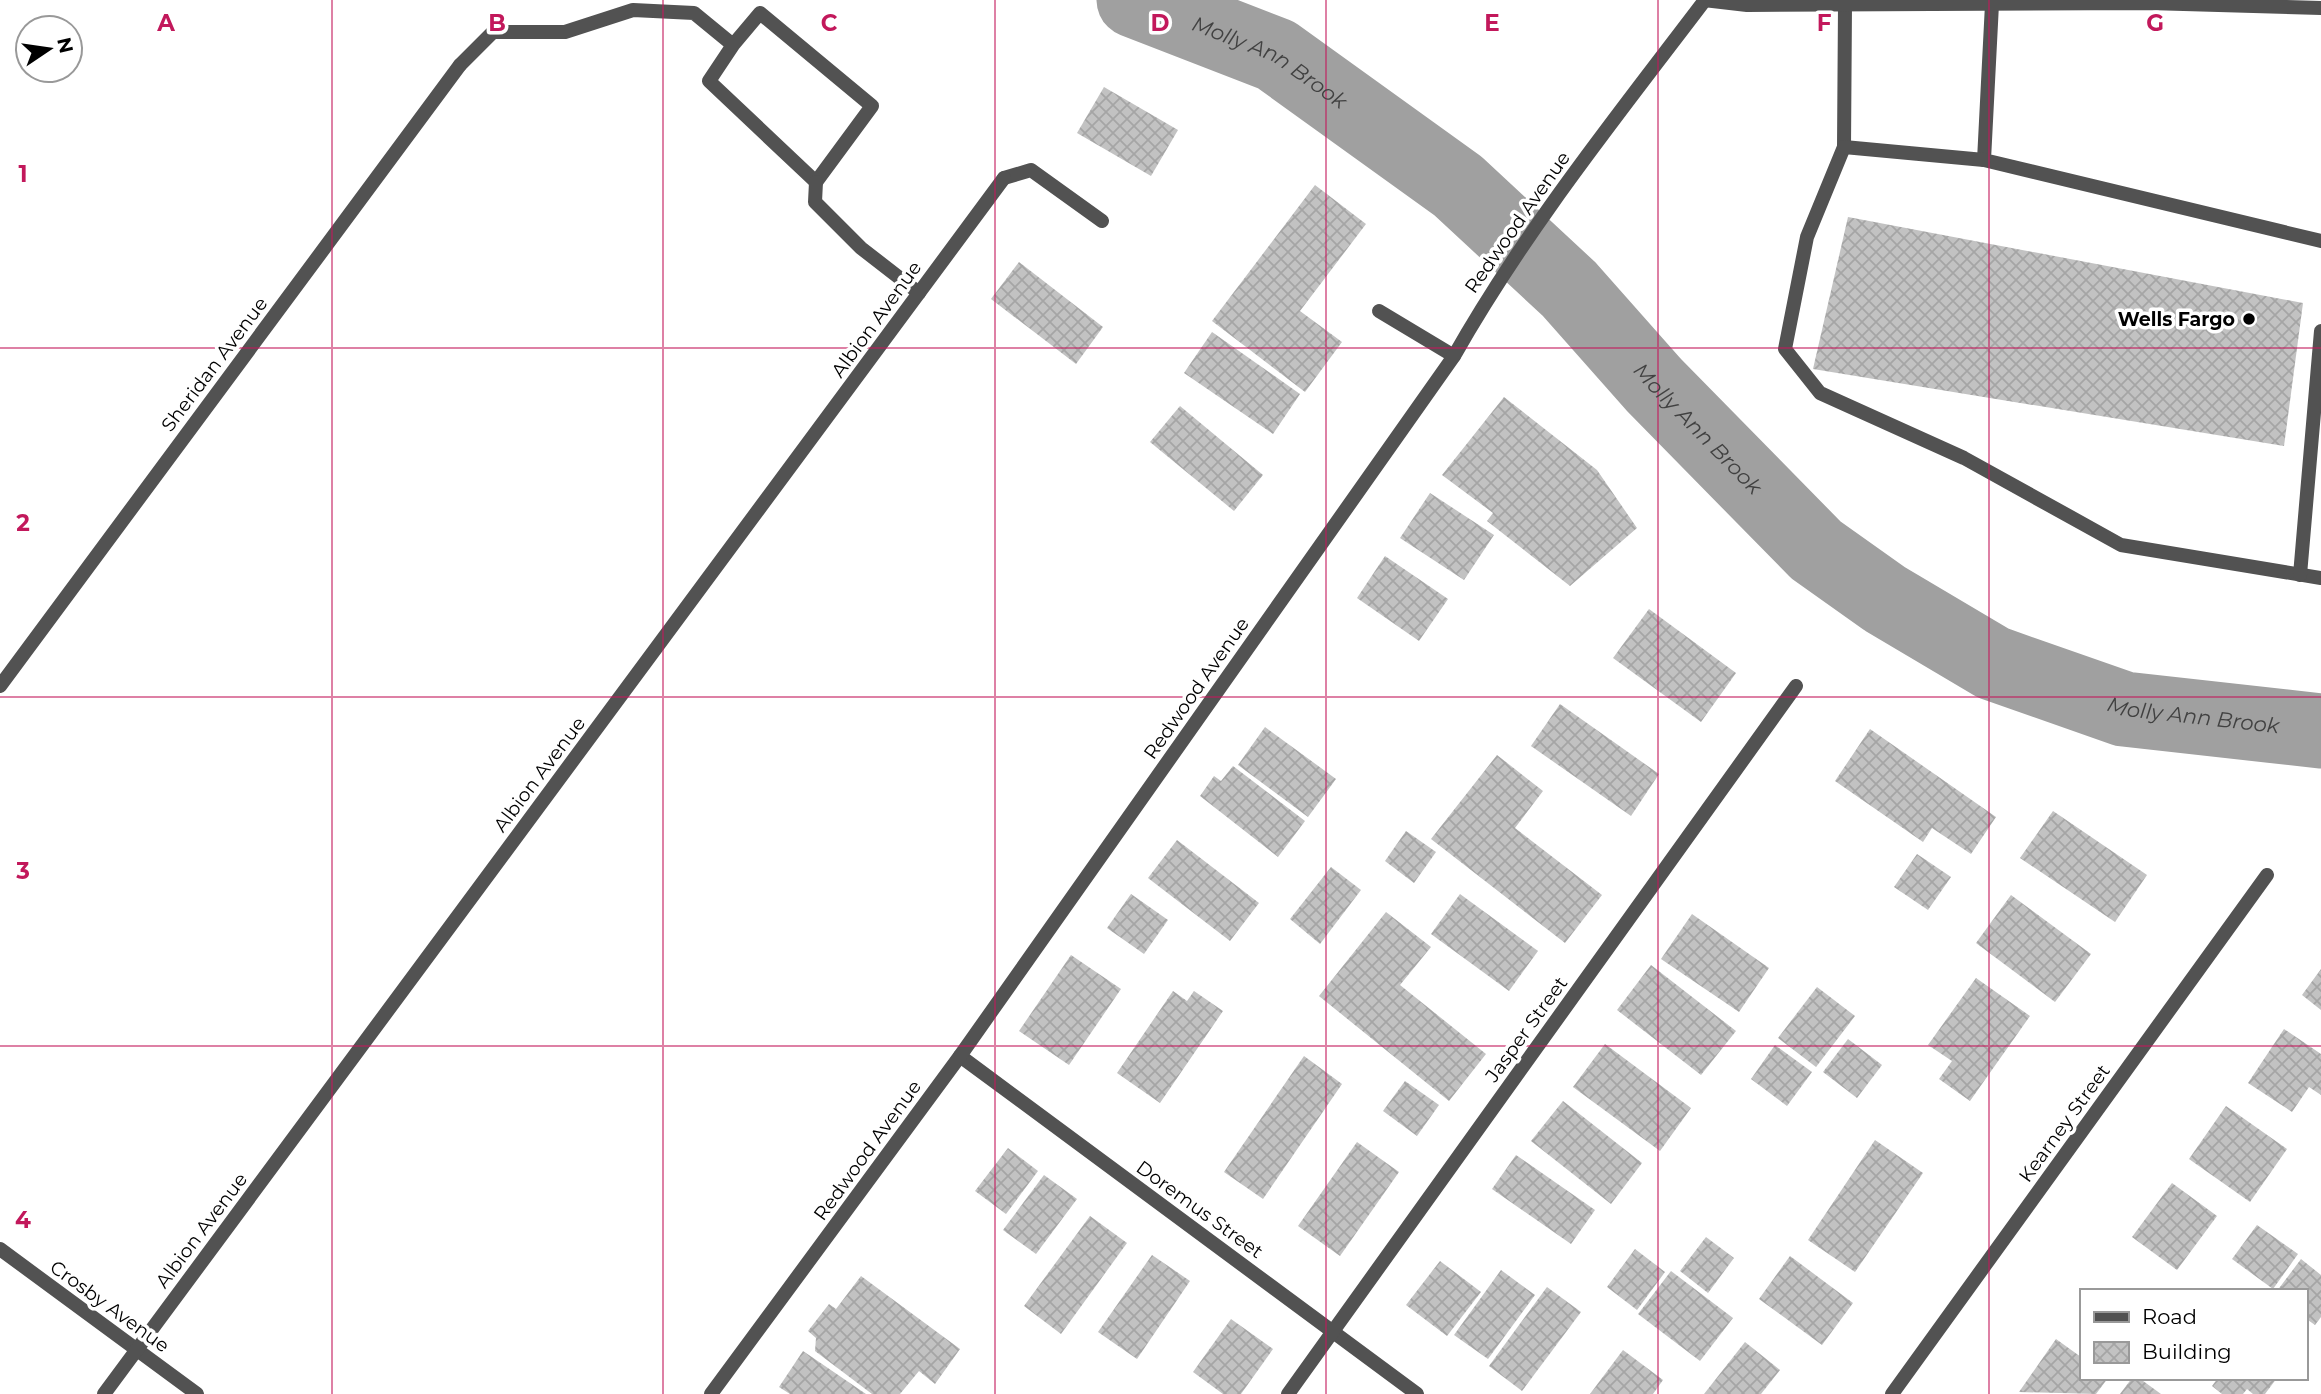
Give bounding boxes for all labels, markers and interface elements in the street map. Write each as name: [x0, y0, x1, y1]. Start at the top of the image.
text: A: [156, 9, 175, 37]
text: B: [488, 9, 506, 37]
text: C: [821, 9, 838, 37]
text: D: [1151, 9, 1170, 37]
text: E: [1484, 9, 1500, 37]
text: F: [1817, 9, 1832, 37]
text: G: [2146, 9, 2164, 37]
water label: Molly Ann Brook: [1189, 11, 1353, 115]
north arrow: [14, 14, 84, 84]
text: N: [52, 35, 78, 55]
street label: Redwood Avenue: [1460, 147, 1575, 298]
text: 1: [18, 160, 28, 188]
street label: Albion Avenue: [826, 257, 926, 382]
street label: Sheridan Avenue: [156, 293, 272, 436]
place label: Wells Fargo: [2118, 308, 2235, 331]
marker: Wells Fargo: [2241, 311, 2257, 327]
water label: Molly Ann Brook: [1629, 358, 1768, 500]
text: 2: [16, 509, 30, 537]
street label: Redwood Avenue: [1139, 613, 1254, 764]
water label: Molly Ann Brook: [2104, 691, 2282, 738]
street label: Albion Avenue: [489, 712, 590, 836]
text: 3: [15, 857, 30, 885]
street label: Jasper Street: [1480, 972, 1572, 1087]
street label: Kearney Street: [2014, 1060, 2115, 1187]
street label: Redwood Avenue: [809, 1076, 926, 1225]
street label: Doremus Street: [1132, 1156, 1268, 1263]
street label: Albion Avenue: [151, 1168, 252, 1292]
text: 4: [15, 1206, 31, 1234]
street label: Crosby Avenue: [46, 1255, 174, 1357]
legend: [2080, 1289, 2307, 1380]
text: Road: [2142, 1304, 2197, 1329]
text: Building: [2142, 1339, 2232, 1364]

